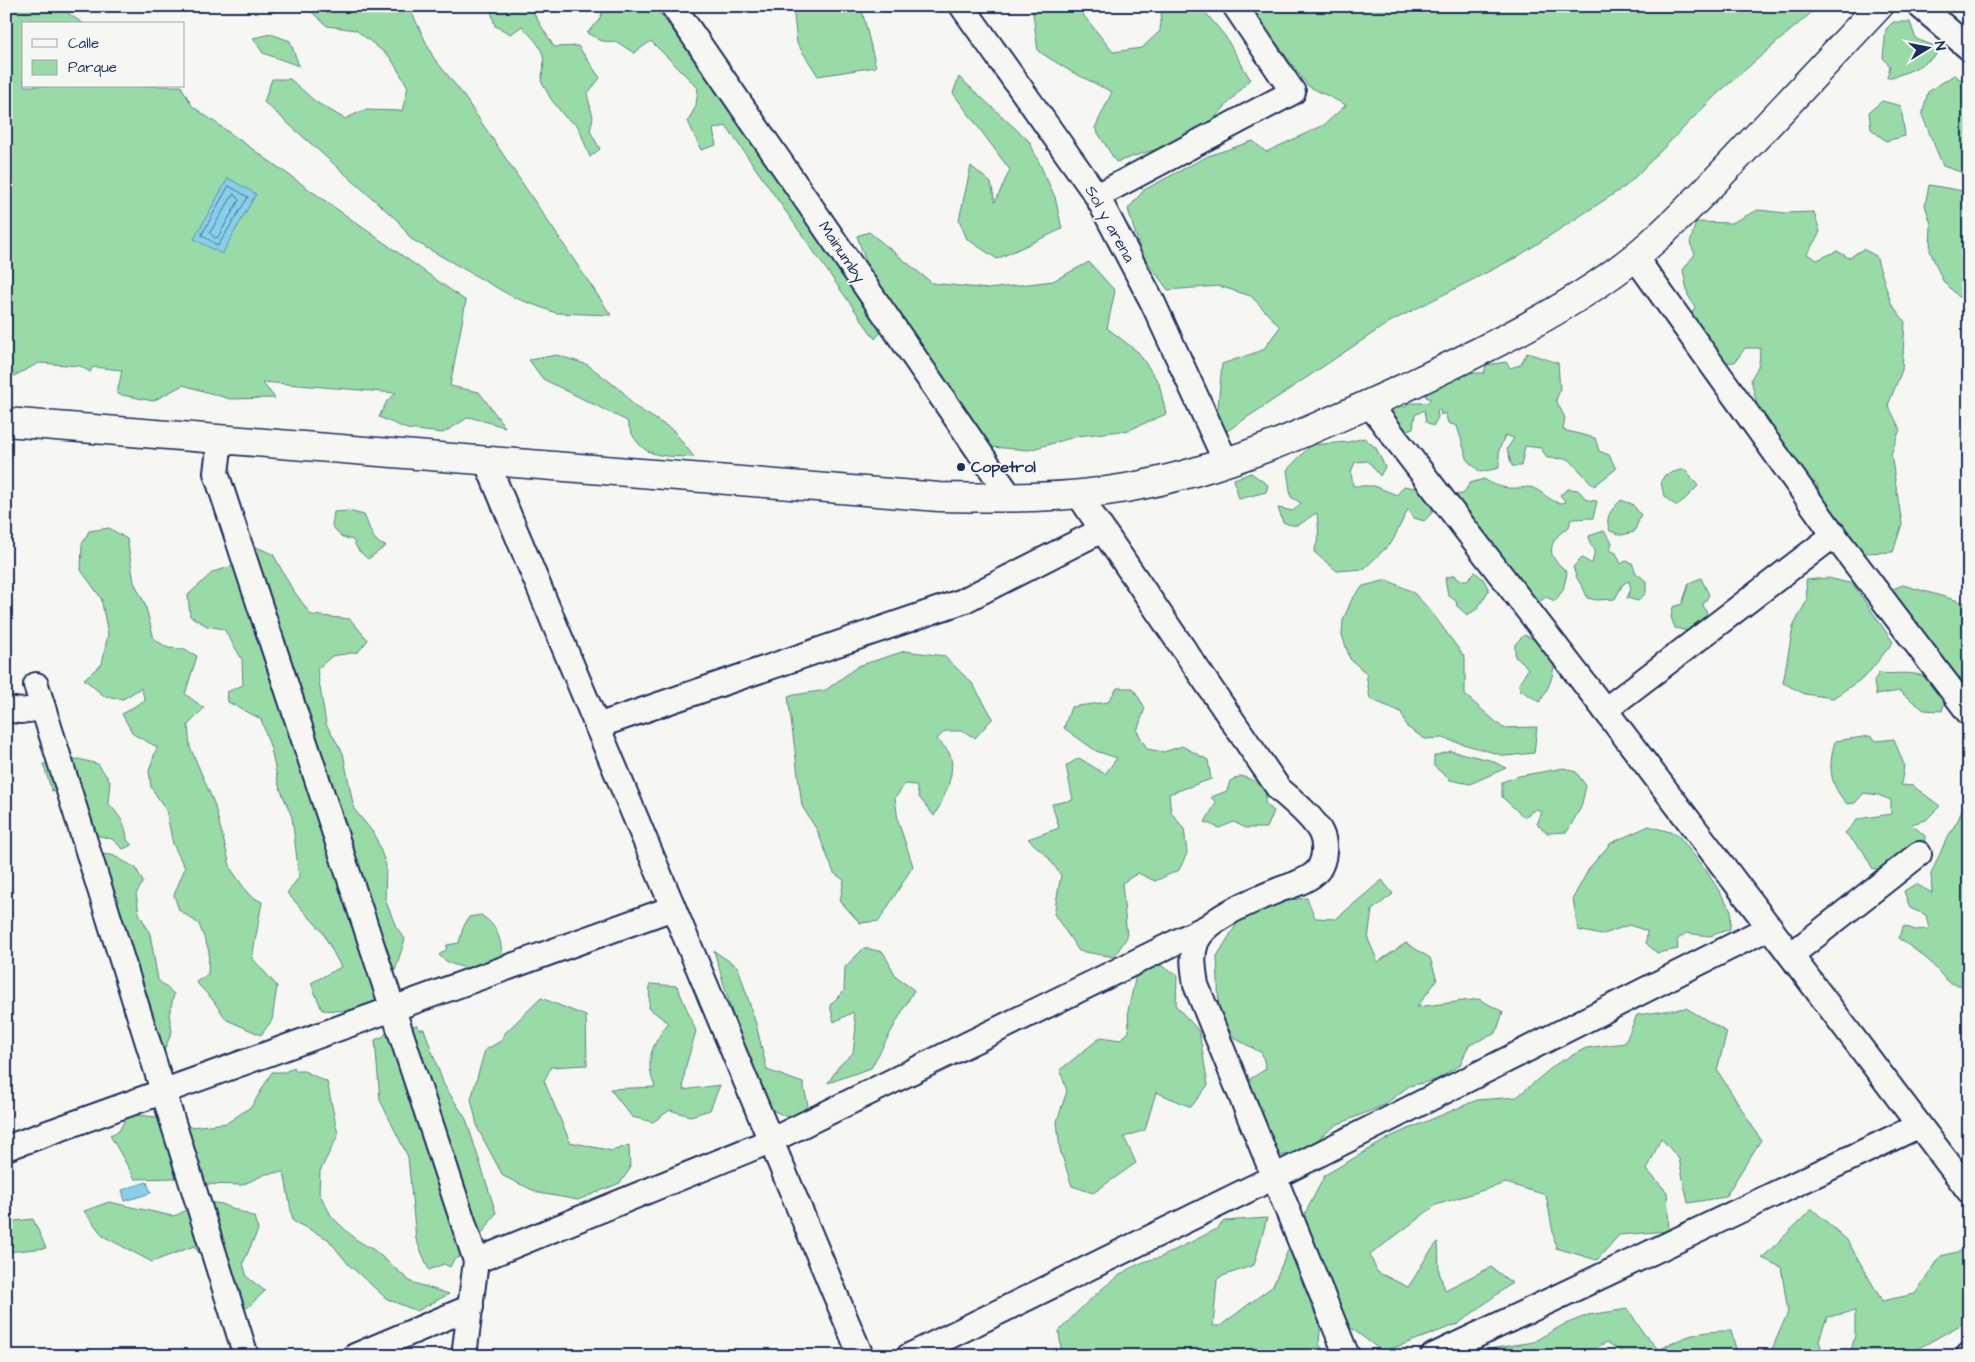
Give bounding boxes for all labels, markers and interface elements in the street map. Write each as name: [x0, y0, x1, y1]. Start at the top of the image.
legend: [22, 22, 185, 88]
north arrow: [1902, 22, 1952, 72]
text: Calle: [68, 33, 99, 54]
text: N: [1929, 40, 1950, 52]
text: Parque: [68, 57, 117, 78]
street label: Sol y arena: [1079, 181, 1140, 267]
street label: Mainumby: [812, 217, 871, 288]
place label: Copetrol: [971, 456, 1036, 478]
marker: Copetrol: [955, 461, 967, 473]

